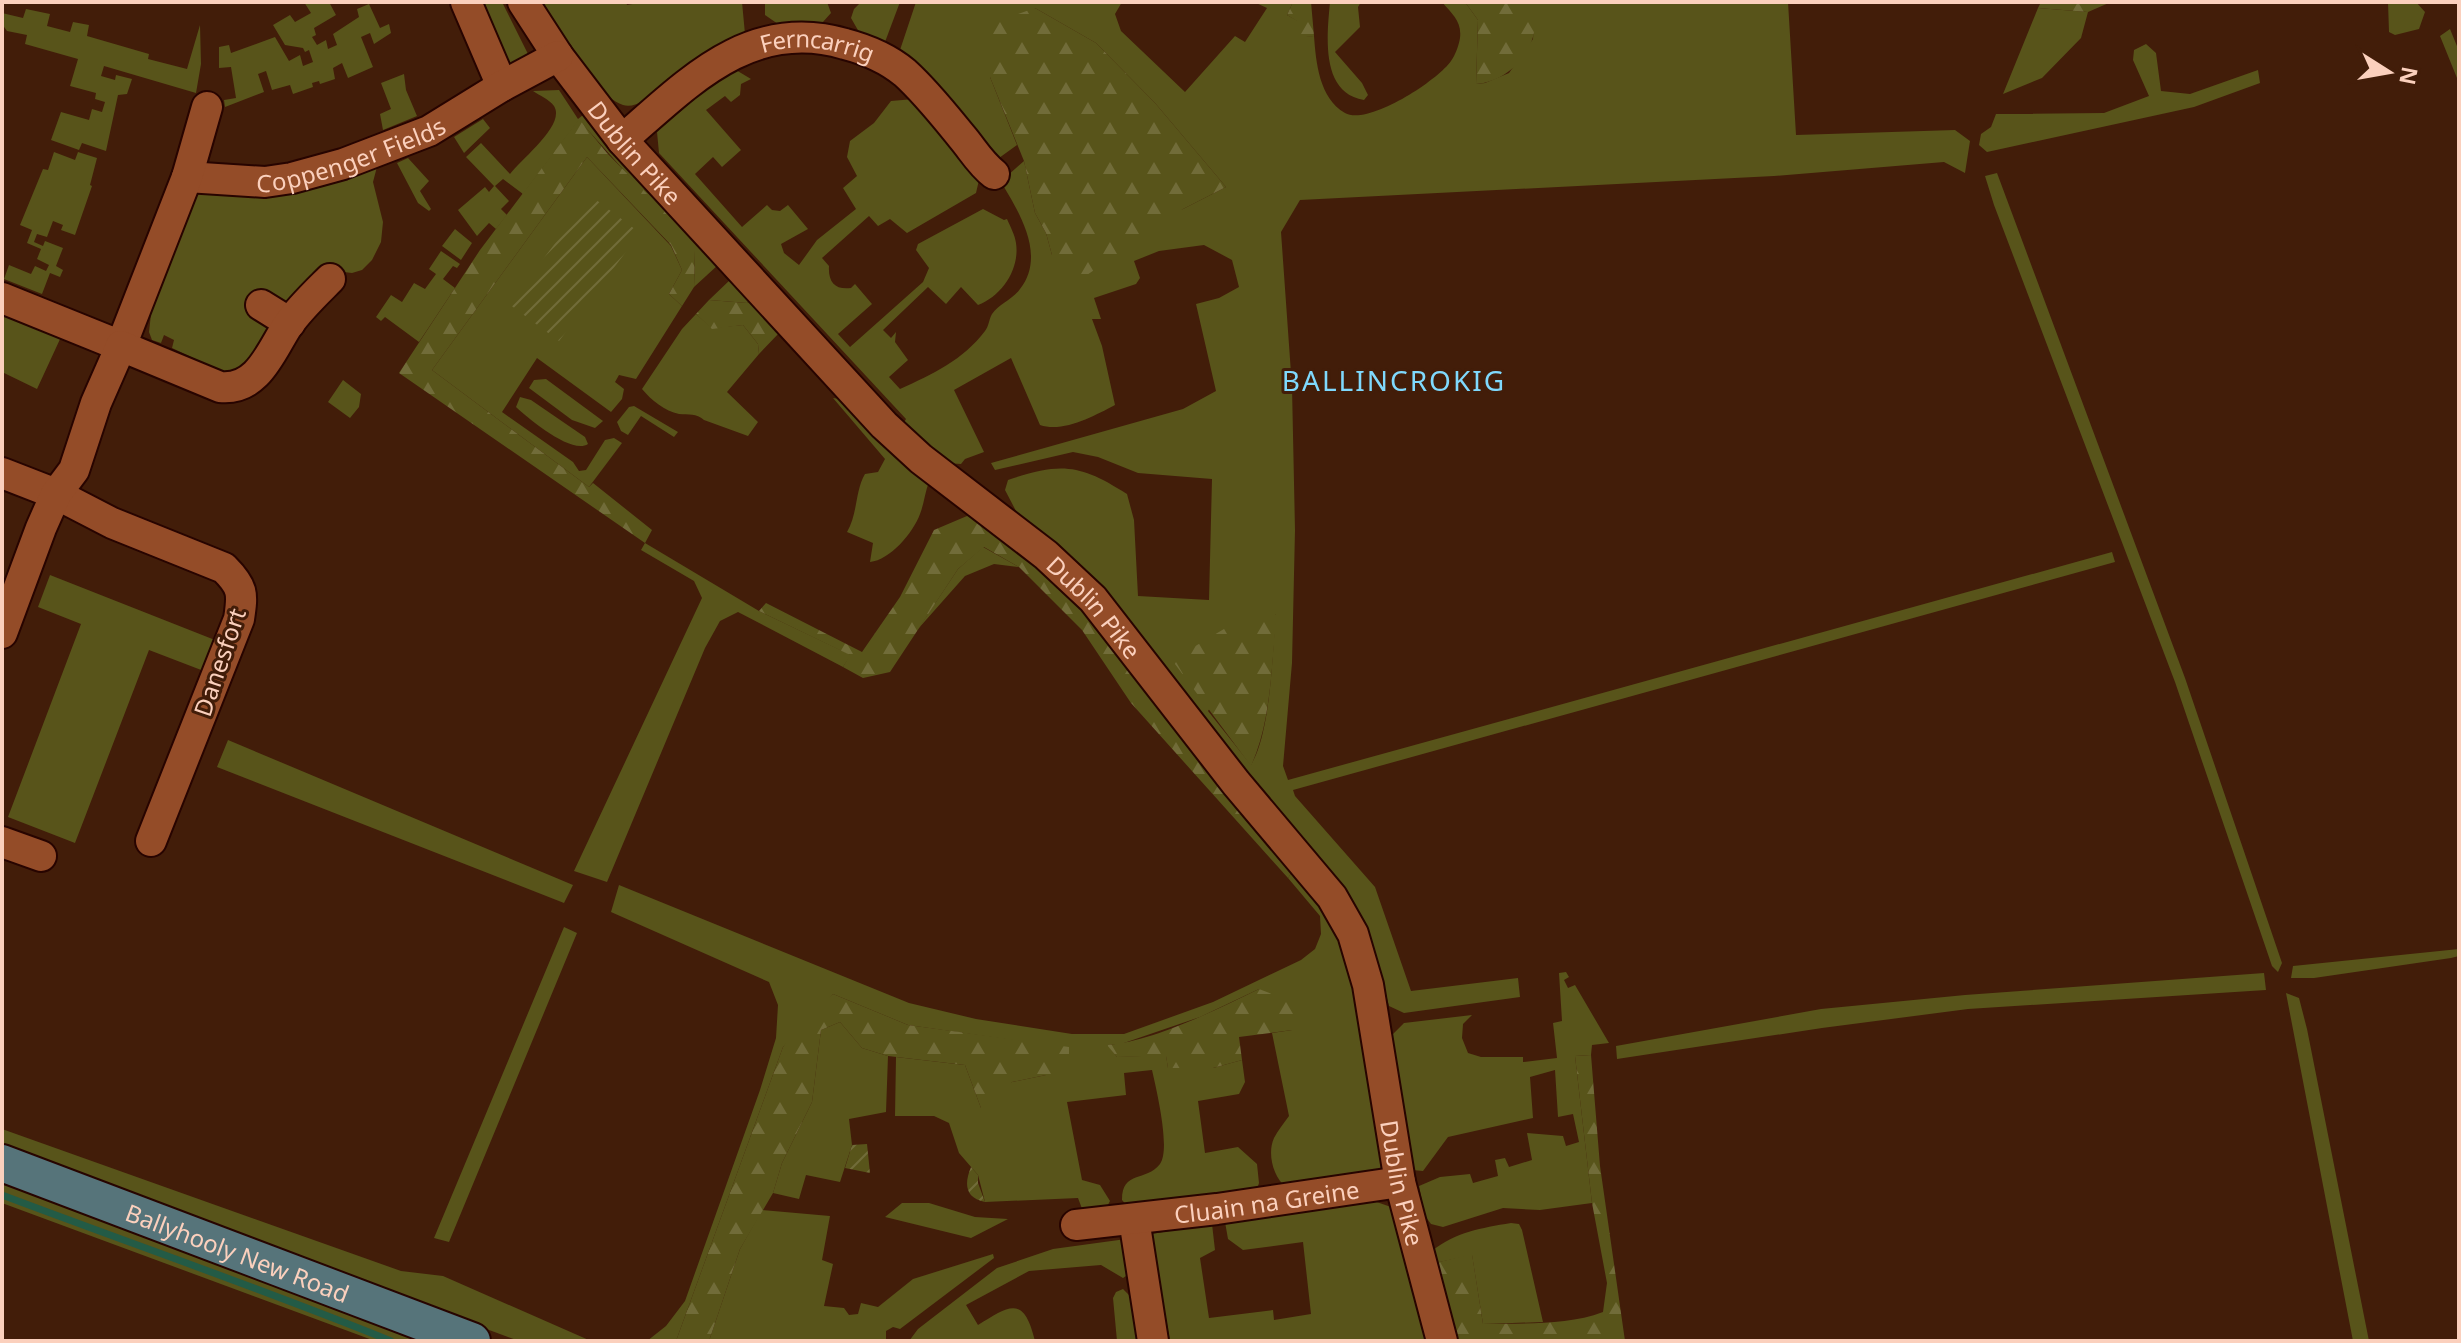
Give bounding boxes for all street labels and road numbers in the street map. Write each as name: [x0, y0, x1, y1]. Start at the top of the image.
street label: Ferncarrig: [756, 21, 880, 69]
street label: Dublin Pike: [581, 94, 690, 211]
street label: Coppenger Fields: [255, 109, 451, 199]
street label: Dublin Pike: [1040, 548, 1149, 665]
street label: Danesfort: [185, 603, 253, 720]
street label: Dublin Pike: [1374, 1118, 1433, 1249]
street label: Cluain na Greine: [1172, 1172, 1361, 1230]
street label: Ballyhooly New Road: [121, 1195, 354, 1310]

